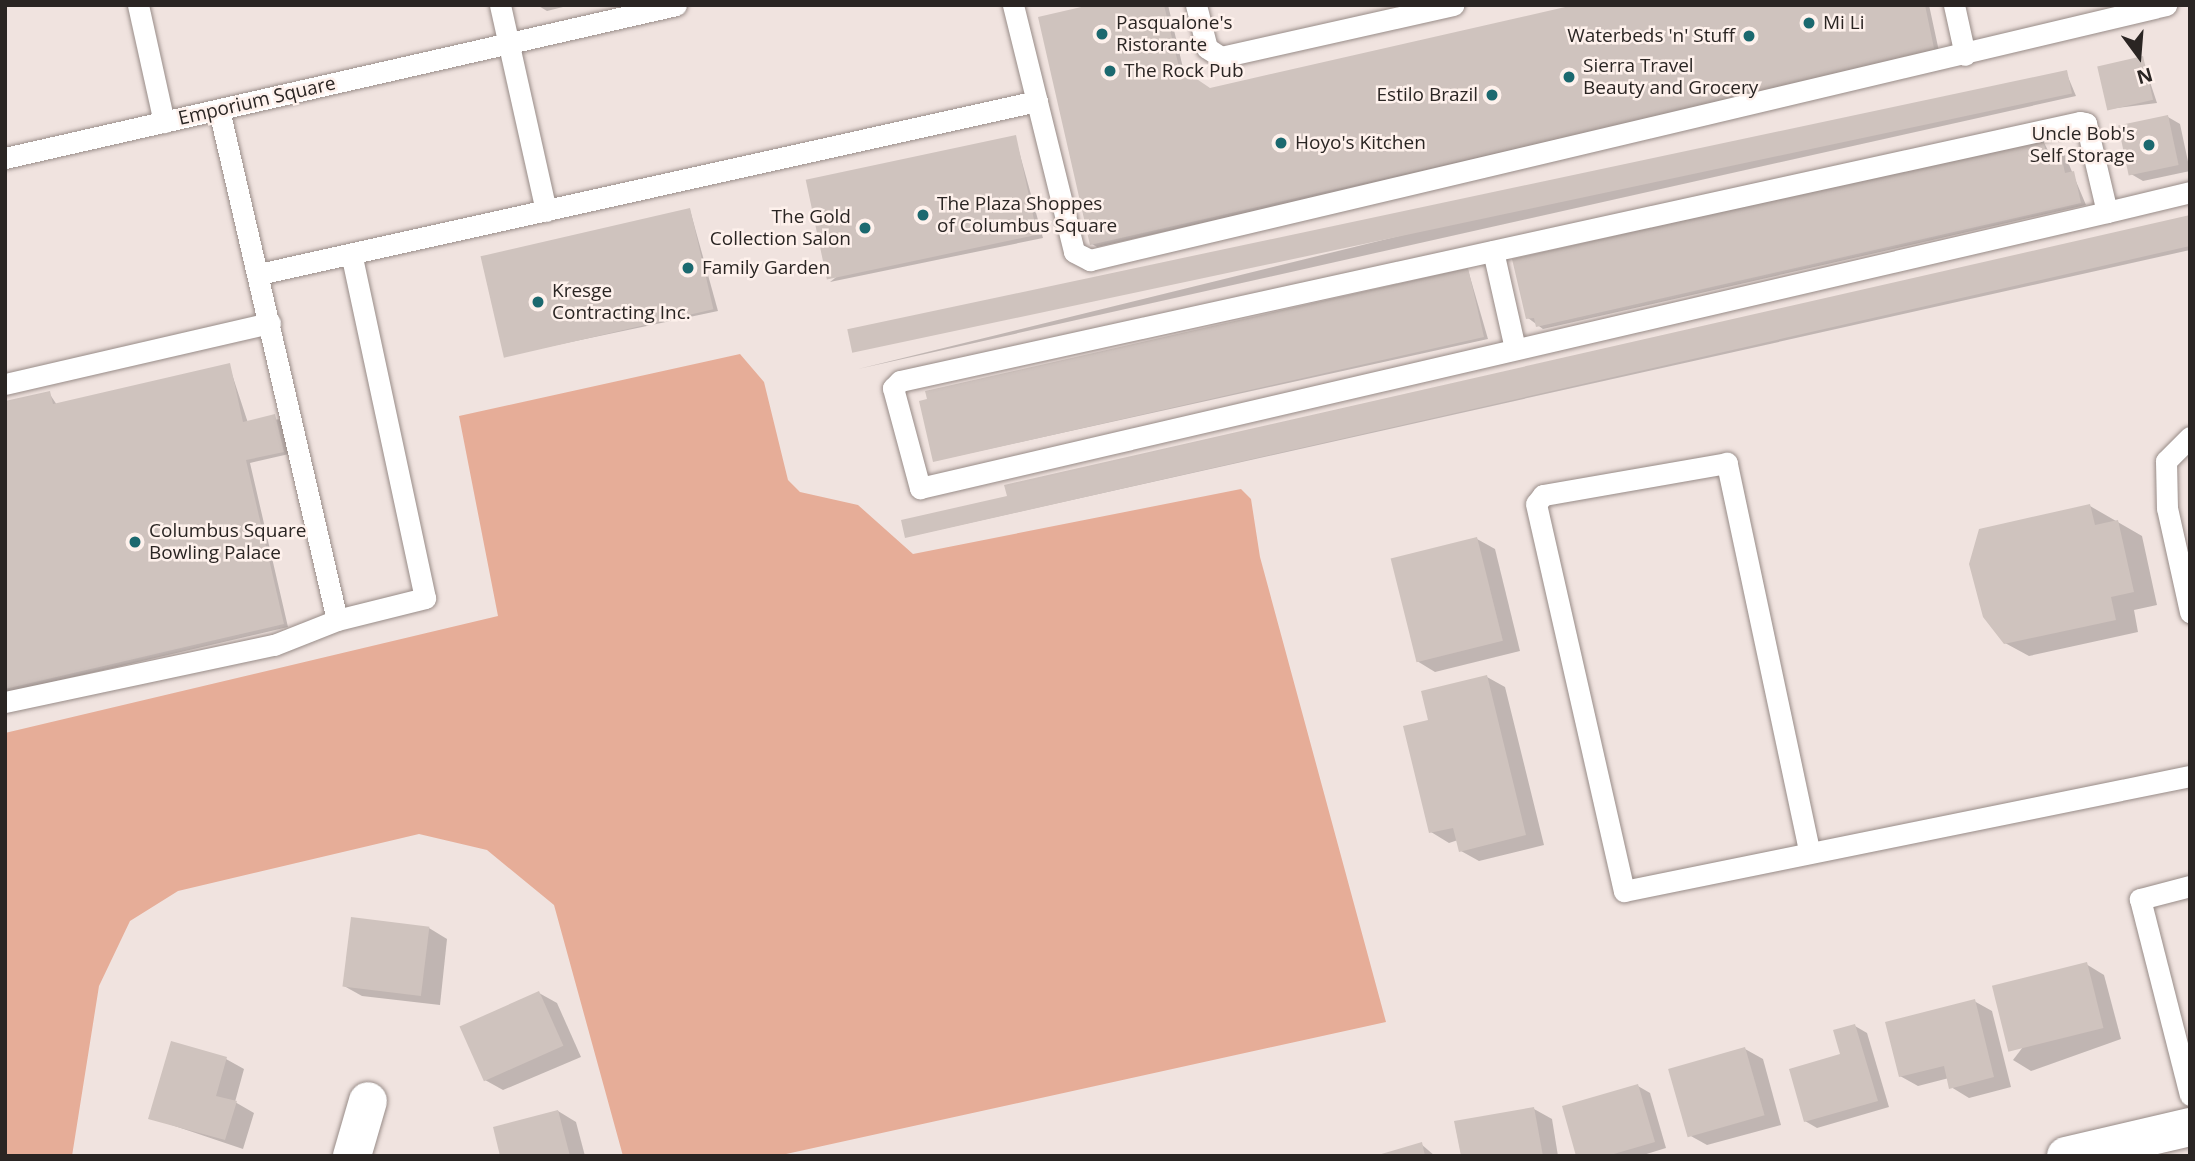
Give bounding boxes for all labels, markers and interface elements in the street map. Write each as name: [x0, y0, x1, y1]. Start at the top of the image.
place label: Pasqualone's Ristorante: [1116, 12, 1233, 56]
place label: Mi Li: [1823, 12, 1865, 34]
marker: Mi Li: [1801, 15, 1817, 31]
north arrow: [2104, 21, 2174, 91]
place label: Waterbeds 'n' Stuff: [1567, 25, 1735, 47]
marker: Pasqualone's Ristorante: [1094, 26, 1110, 42]
marker: Waterbeds 'n' Stuff: [1741, 28, 1757, 44]
place label: Sierra Travel Beauty and Grocery: [1583, 55, 1758, 99]
place label: The Rock Pub: [1124, 60, 1244, 82]
text: N: [2134, 62, 2156, 91]
marker: The Rock Pub: [1102, 63, 1118, 79]
marker: Sierra Travel Beauty and Grocery: [1561, 69, 1577, 85]
street label: Emporium Square: [176, 72, 338, 130]
place label: Estilo Brazil: [1377, 84, 1478, 106]
marker: Estilo Brazil: [1484, 87, 1500, 103]
place label: Uncle Bob's Self Storage: [2030, 123, 2135, 167]
place label: Hoyo's Kitchen: [1295, 132, 1426, 154]
marker: Hoyo's Kitchen: [1273, 135, 1289, 151]
marker: Uncle Bob's Self Storage: [2141, 137, 2157, 153]
place label: The Plaza Shoppes of Columbus Square: [937, 193, 1117, 237]
place label: The Gold Collection Salon: [710, 206, 851, 250]
marker: The Plaza Shoppes of Columbus Square: [915, 207, 931, 223]
marker: The Gold Collection Salon: [857, 220, 873, 236]
place label: Family Garden: [702, 257, 830, 279]
marker: Family Garden: [680, 260, 696, 276]
place label: Kresge Contracting Inc.: [552, 280, 691, 324]
marker: Kresge Contracting Inc.: [530, 294, 546, 310]
place label: Columbus Square Bowling Palace: [149, 520, 306, 564]
marker: Columbus Square Bowling Palace: [127, 534, 143, 550]

